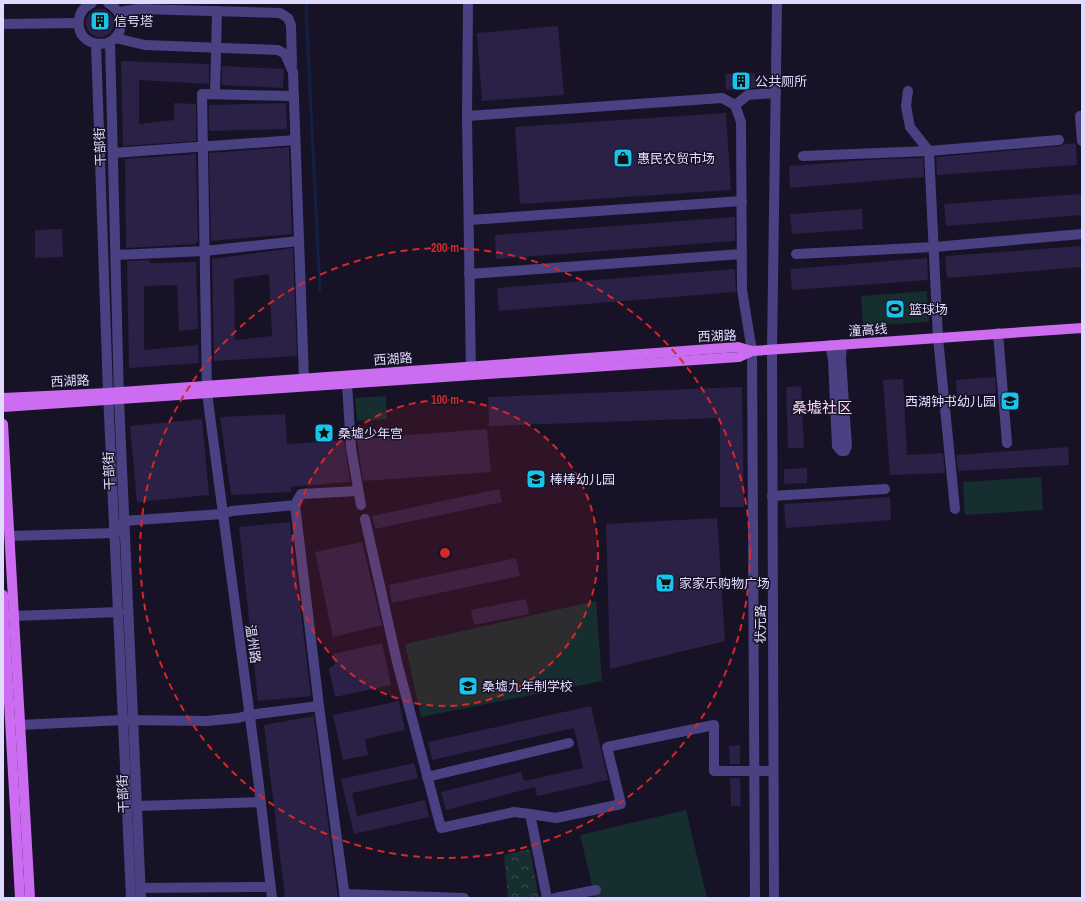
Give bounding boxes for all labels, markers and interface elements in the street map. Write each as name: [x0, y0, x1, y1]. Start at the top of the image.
building icon: 信号塔: [89, 10, 111, 32]
place label: 信号塔: [114, 13, 153, 30]
building icon: 公共厕所: [730, 70, 752, 92]
place label: 公共厕所: [755, 73, 807, 90]
street label: 干部街: [91, 127, 109, 167]
shop icon: 惠民农贸市场: [612, 147, 634, 169]
place label: 惠民农贸市场: [637, 150, 715, 167]
text: 200 m: [431, 240, 459, 256]
sports icon: 篮球场: [884, 298, 906, 320]
place label: 篮球场: [909, 301, 948, 318]
street label: 潼高线: [848, 320, 888, 340]
street label: 西湖路: [697, 327, 737, 345]
street label: 西湖路: [373, 349, 413, 369]
street label: 西湖路: [50, 371, 90, 391]
school or university icon: 西湖钟书幼儿园: [999, 390, 1021, 412]
text: 100 m: [431, 392, 459, 408]
place label: 西湖钟书幼儿园: [905, 393, 996, 410]
district label: 桑墟社区: [792, 397, 852, 418]
place icon: 桑墟少年宫: [313, 422, 335, 444]
place label: 桑墟少年宫: [338, 425, 403, 442]
street label: 干部街: [100, 451, 118, 491]
school or university icon: 棒棒幼儿园: [525, 468, 547, 490]
place label: 棒棒幼儿园: [550, 471, 615, 488]
centre of rings: [438, 546, 452, 560]
supermarket icon: 家家乐购物广场: [654, 572, 676, 594]
place label: 家家乐购物广场: [679, 575, 770, 592]
street label: 状元路: [752, 604, 769, 644]
street label: 温州路: [242, 623, 264, 665]
school or university icon: 桑墟九年制学校: [457, 675, 479, 697]
place label: 桑墟九年制学校: [482, 678, 573, 695]
street label: 干部街: [114, 774, 132, 814]

